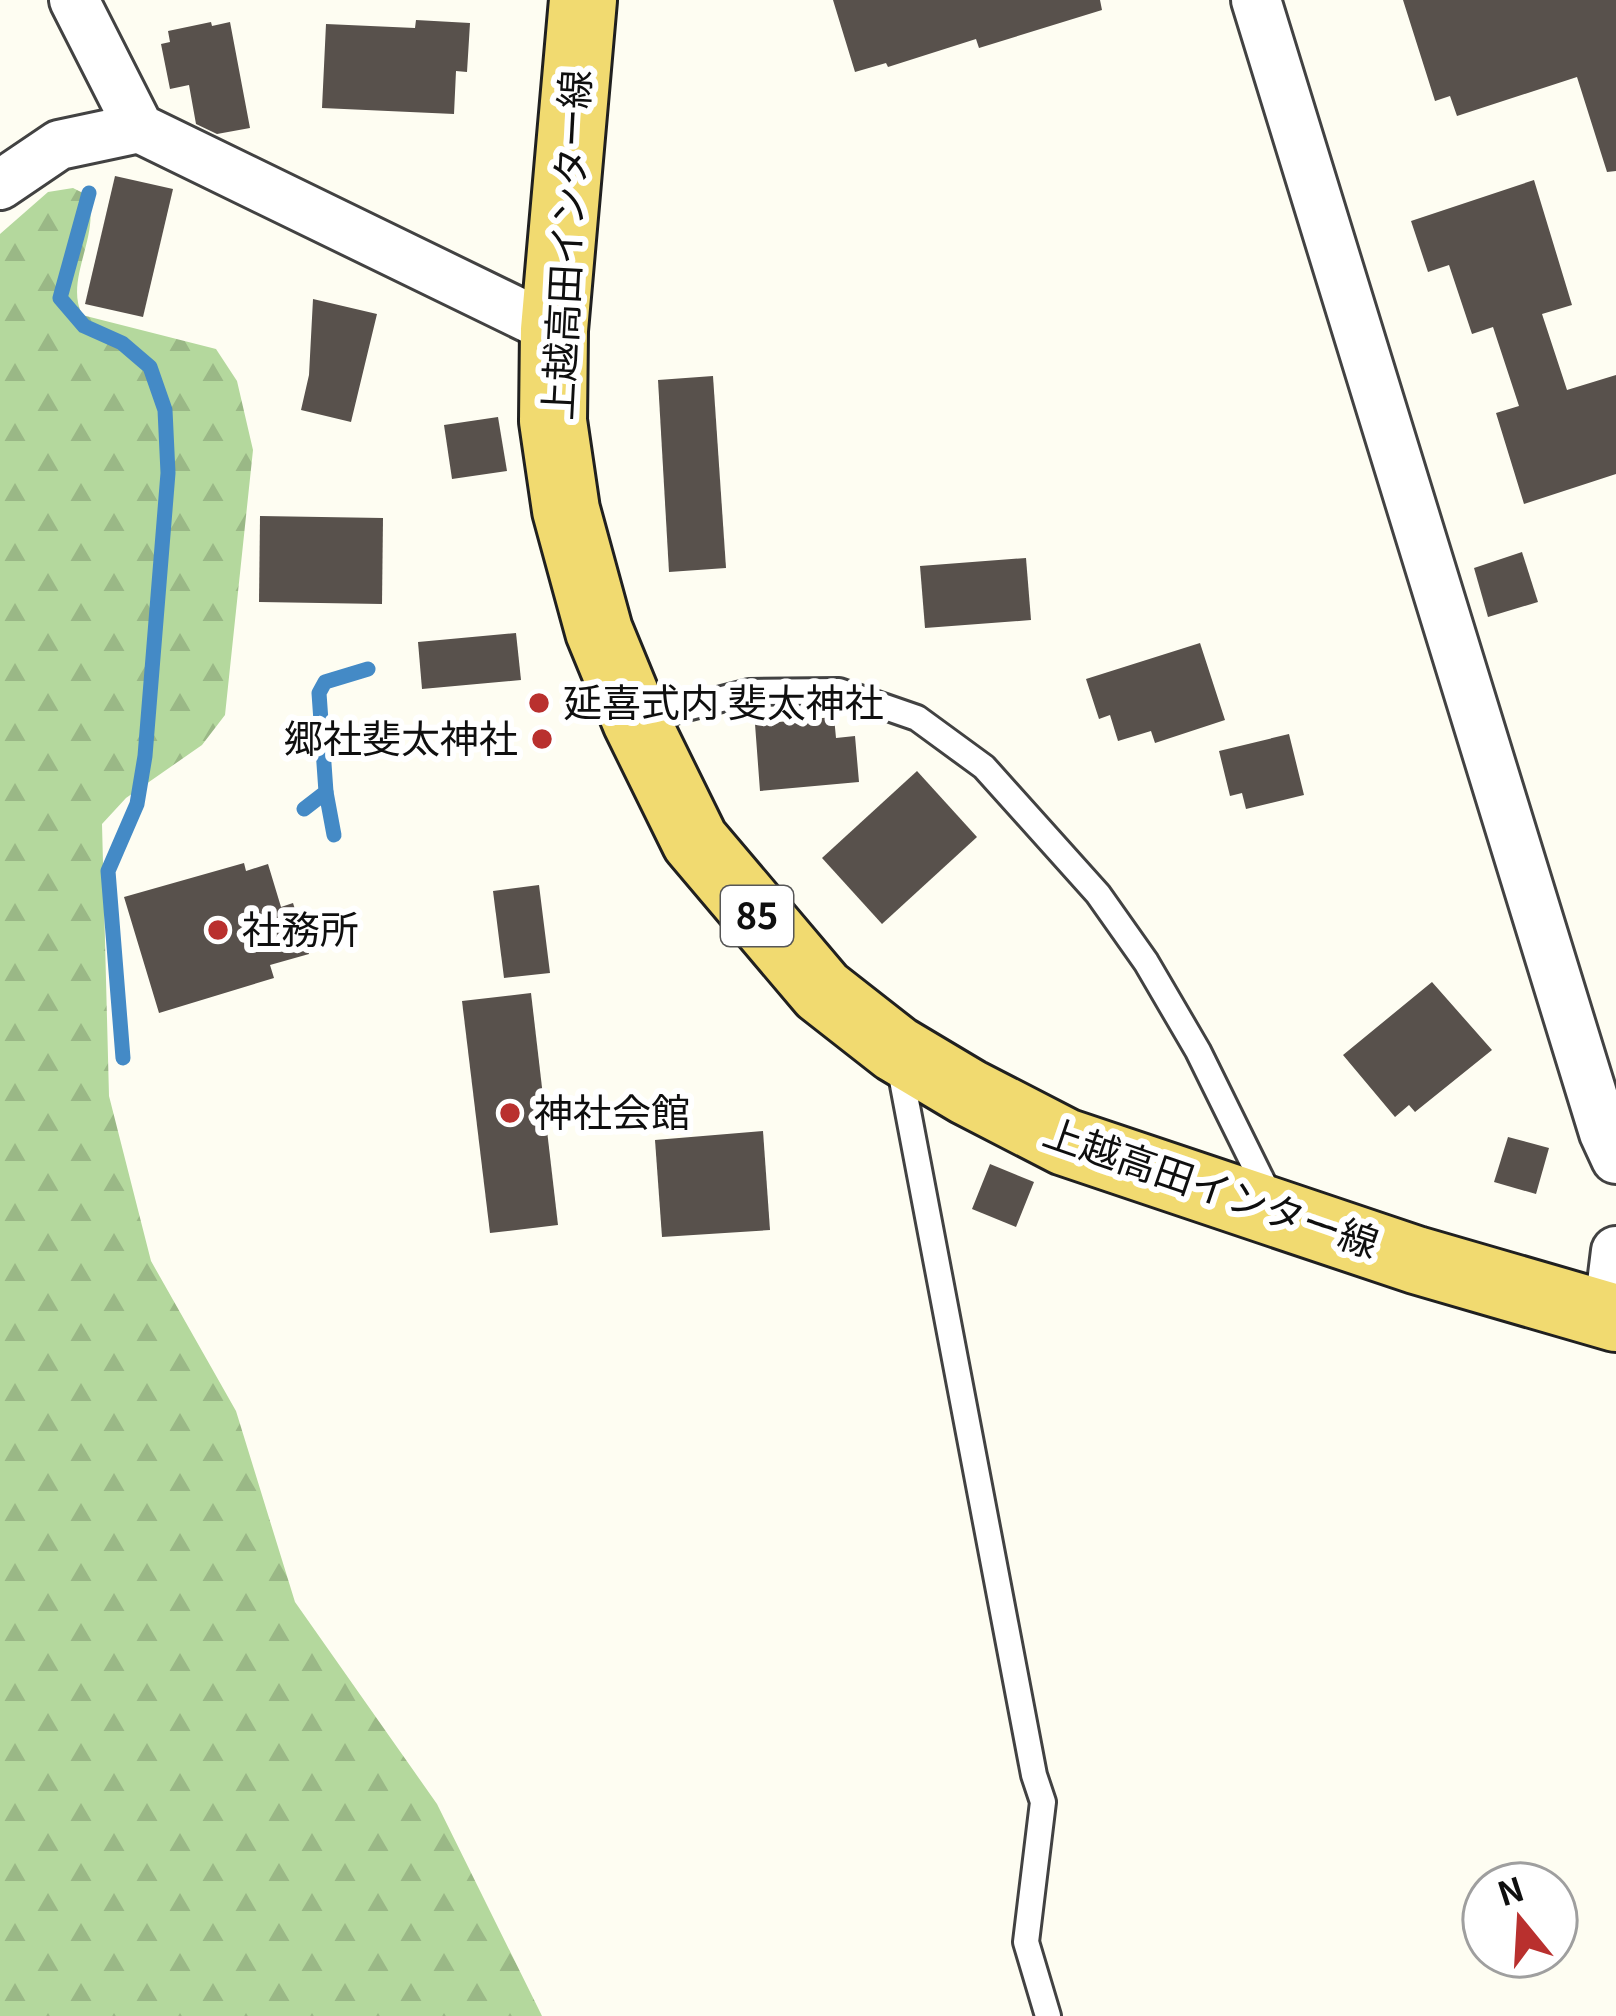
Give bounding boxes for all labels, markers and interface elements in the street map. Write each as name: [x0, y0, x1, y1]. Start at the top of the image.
street label: 上越高田インター線: [527, 68, 601, 422]
place label: 延喜式内 斐太神社: [563, 672, 884, 728]
marker: 延喜式内 斐太神社: [526, 690, 552, 716]
place label: 郷社斐太神社: [284, 708, 518, 764]
marker: 郷社斐太神社: [529, 726, 555, 752]
road number: 85: [721, 886, 793, 946]
place label: 社務所: [242, 899, 359, 955]
marker: 社務所: [205, 917, 231, 943]
place label: 神社会館: [534, 1082, 690, 1138]
marker: 神社会館: [497, 1100, 523, 1126]
street label: 上越高田インター線: [1037, 1102, 1387, 1269]
north arrow: [1460, 1860, 1580, 1980]
text: N: [1491, 1863, 1529, 1916]

